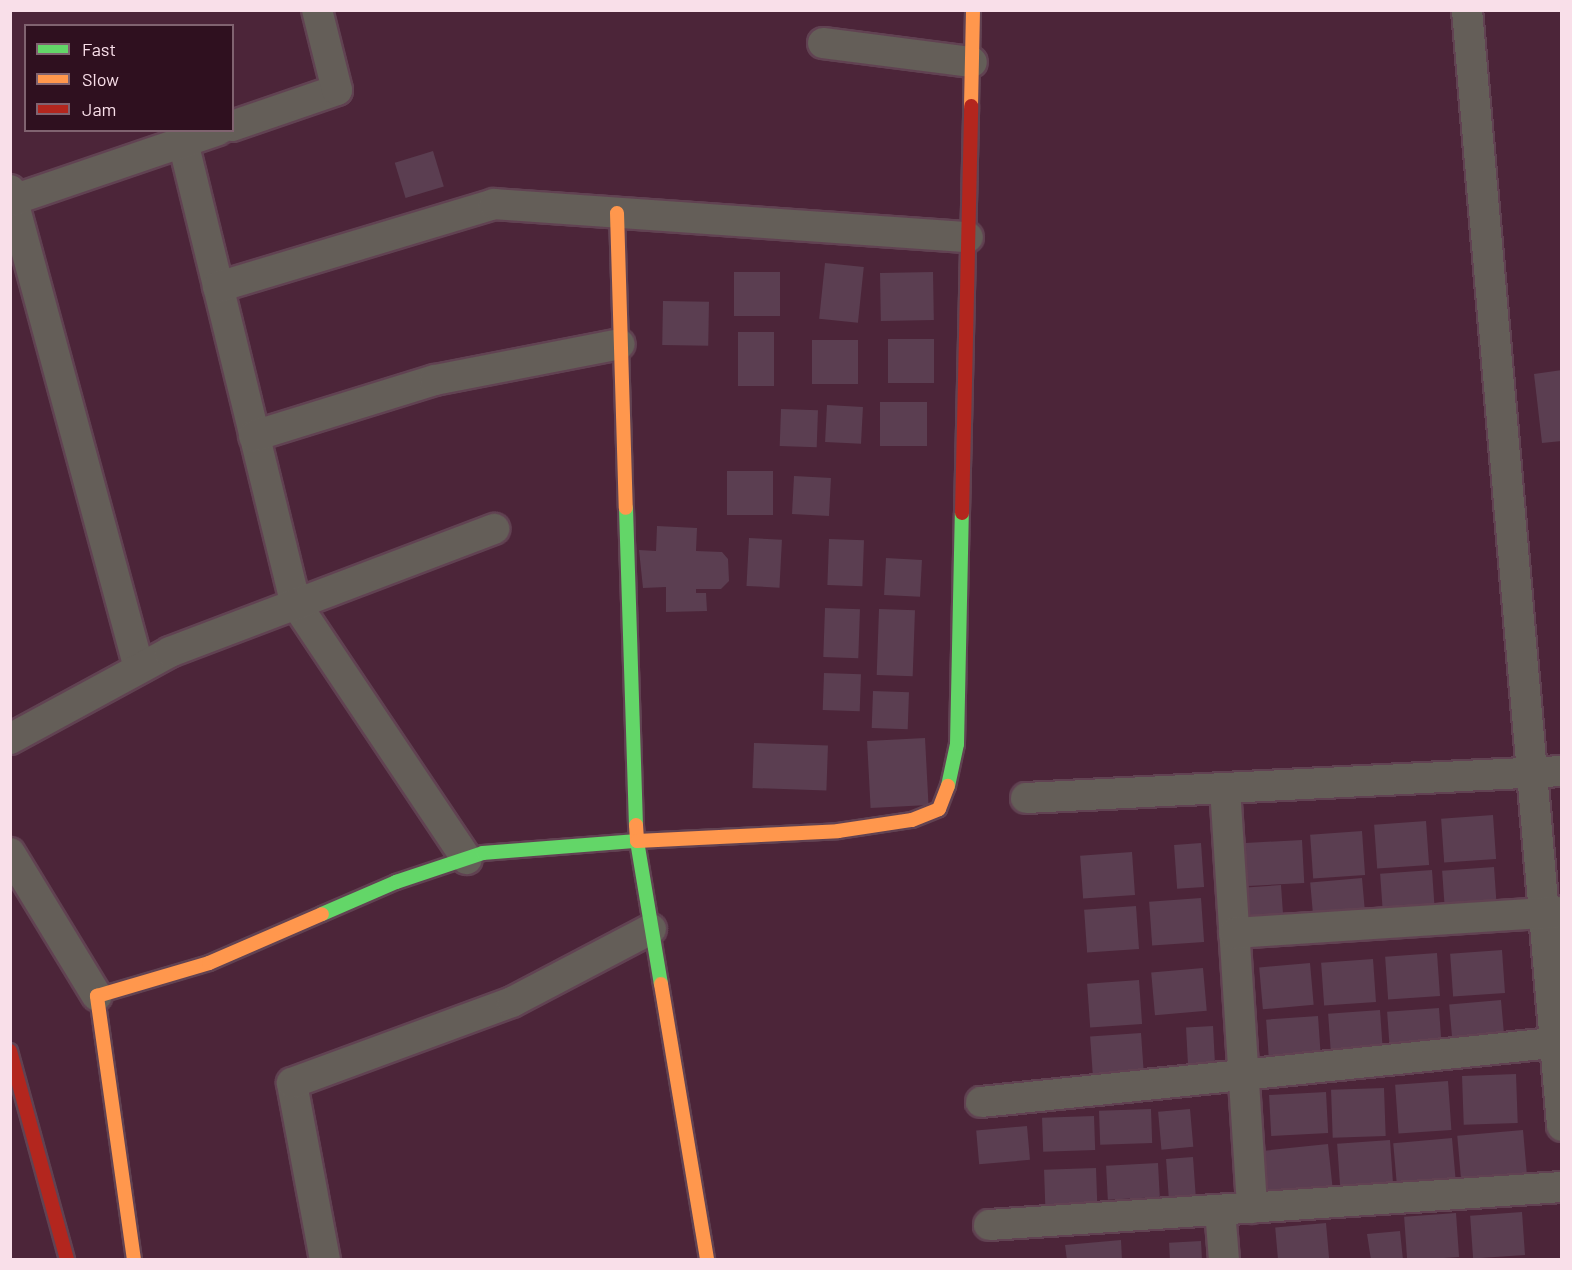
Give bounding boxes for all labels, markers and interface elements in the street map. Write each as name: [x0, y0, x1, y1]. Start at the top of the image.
legend: [24, 24, 234, 132]
text: Fast: [82, 38, 116, 60]
text: Slow: [82, 68, 119, 90]
text: Jam: [82, 98, 116, 120]

